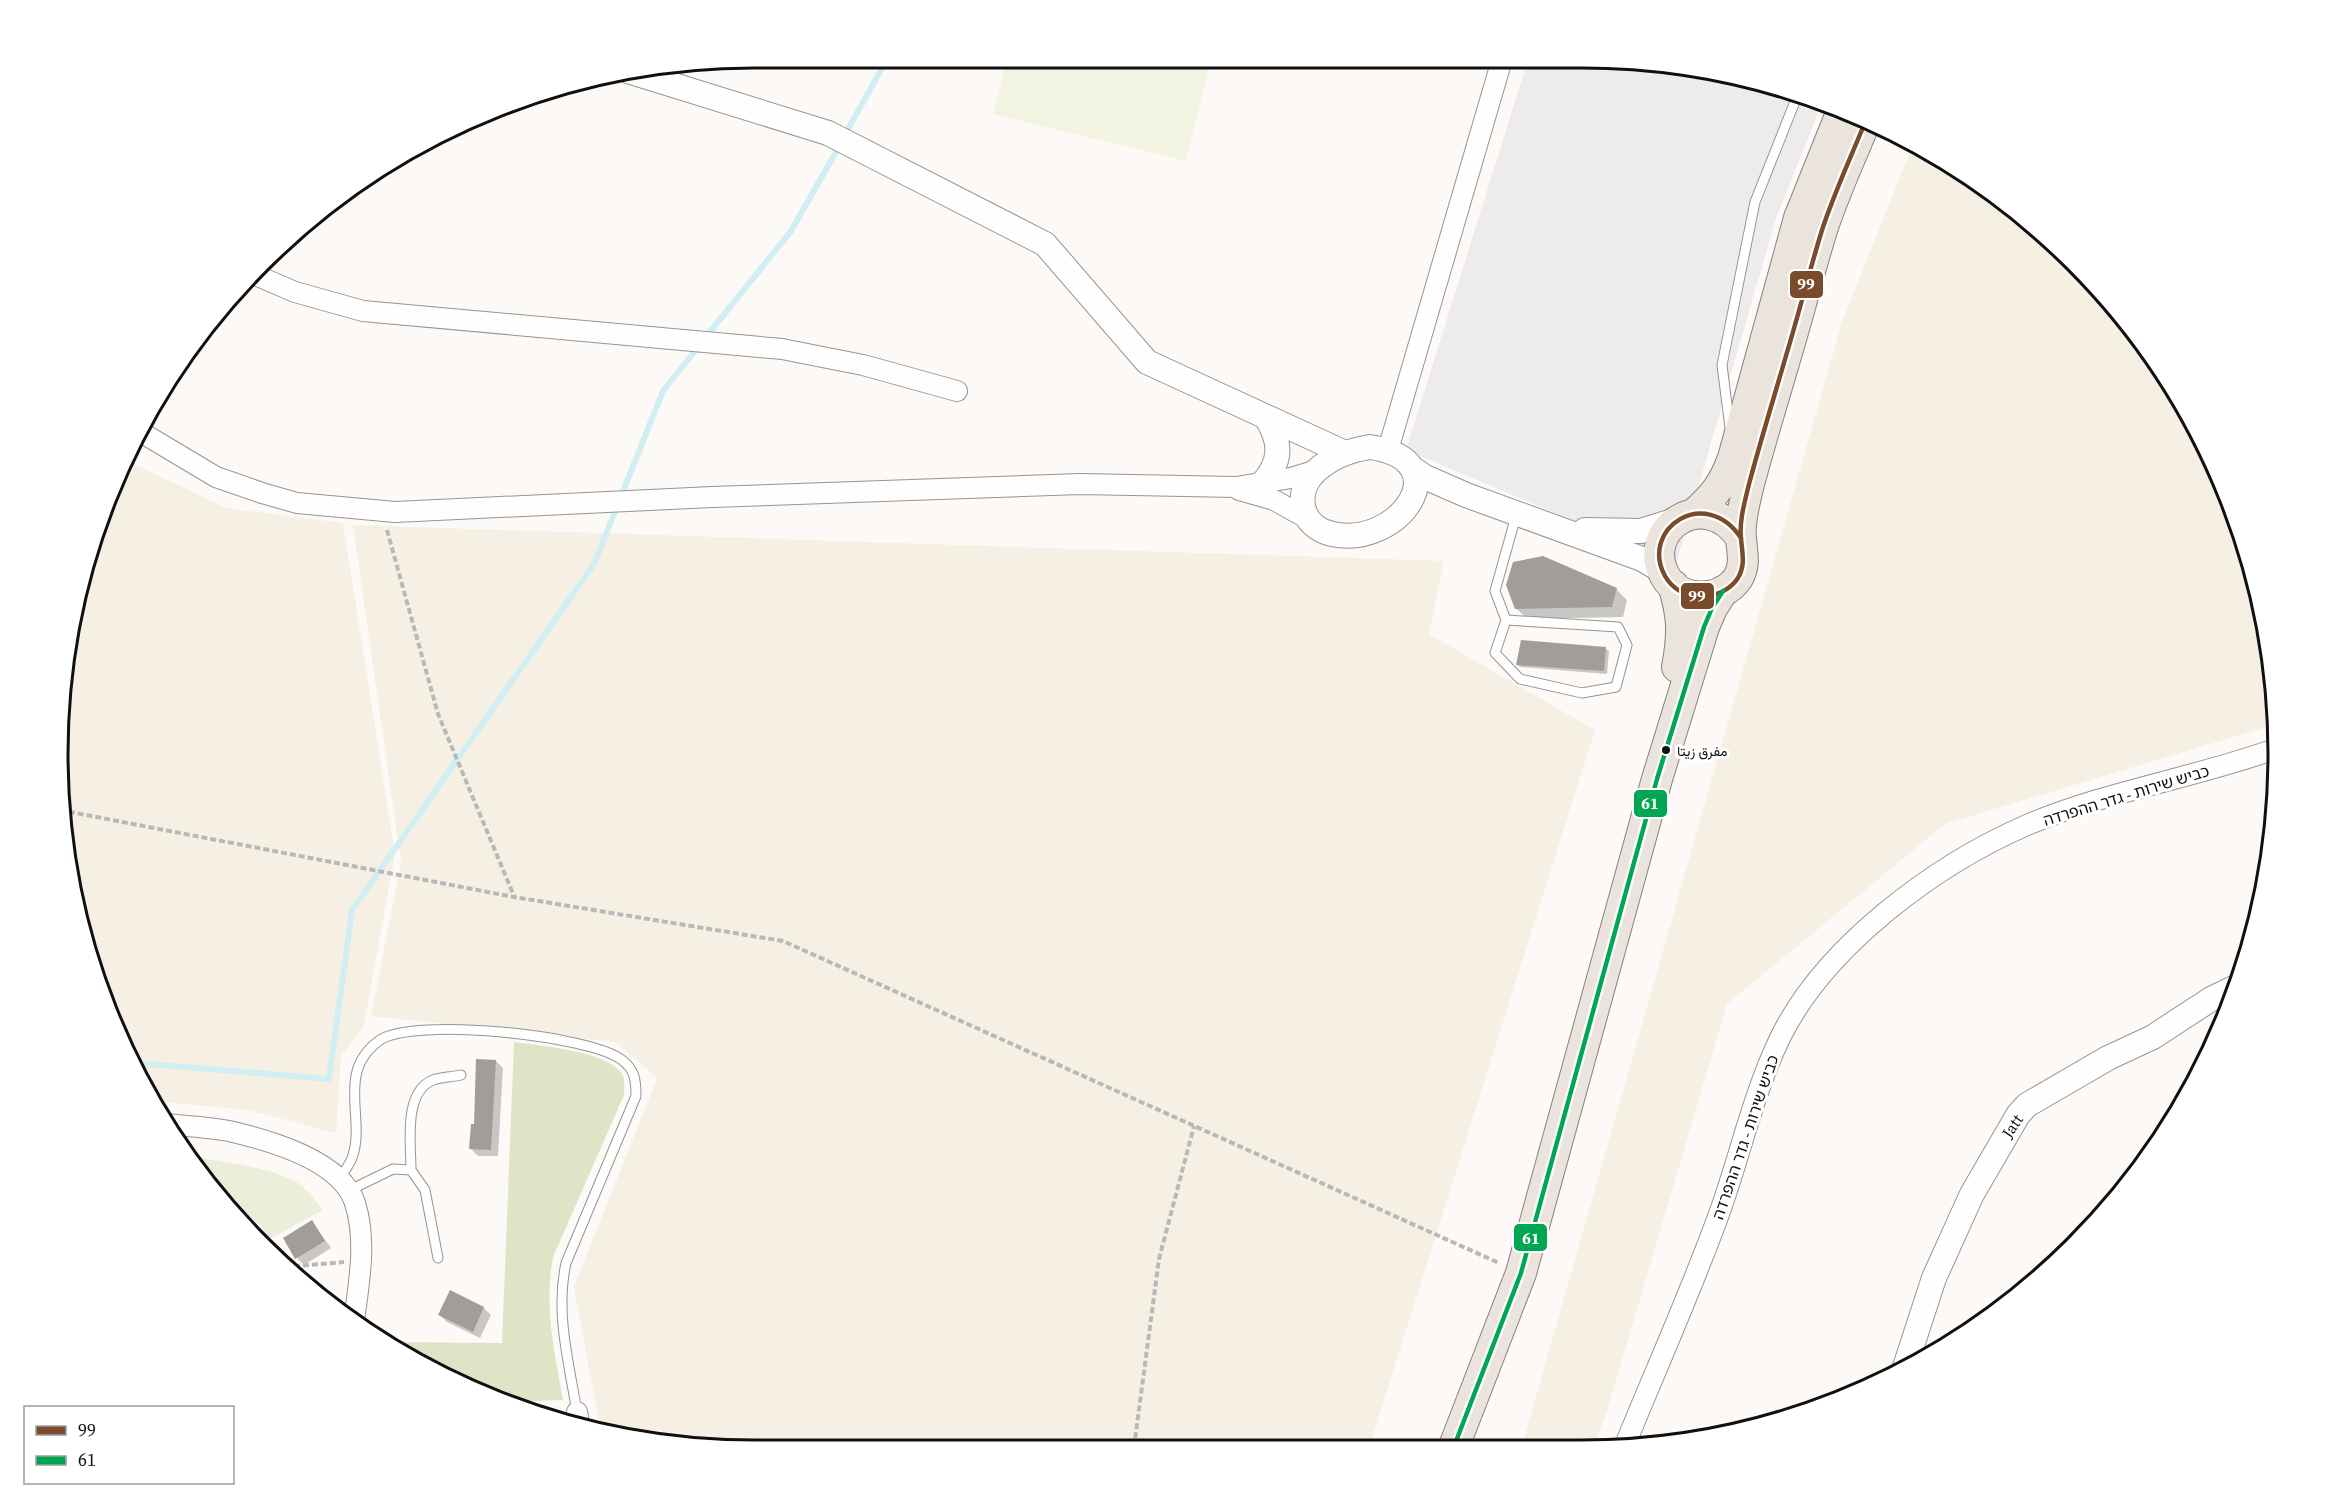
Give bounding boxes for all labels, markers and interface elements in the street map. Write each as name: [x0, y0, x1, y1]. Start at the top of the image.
line badge: 99: [1789, 270, 1824, 299]
text: 99: [1797, 273, 1815, 295]
line badge: 99: [1680, 582, 1715, 610]
text: 99: [1688, 585, 1706, 607]
place label: مفرق زيتا: [1677, 741, 1728, 761]
marker: مفرق زيتا: [1660, 744, 1672, 756]
street label: כביש שירות - גדר ההפרדה: [2040, 759, 2212, 831]
line badge: 61: [1633, 789, 1668, 818]
text: 61: [1641, 792, 1659, 814]
street label: כביש שירות - גדר ההפרדה: [1706, 1052, 1784, 1222]
street label: Jatt: [1996, 1109, 2028, 1143]
line badge: 61: [1513, 1223, 1548, 1252]
text: 61: [1522, 1227, 1540, 1249]
legend: [24, 1406, 234, 1484]
text: 99: [78, 1417, 96, 1442]
text: 61: [78, 1447, 96, 1472]

